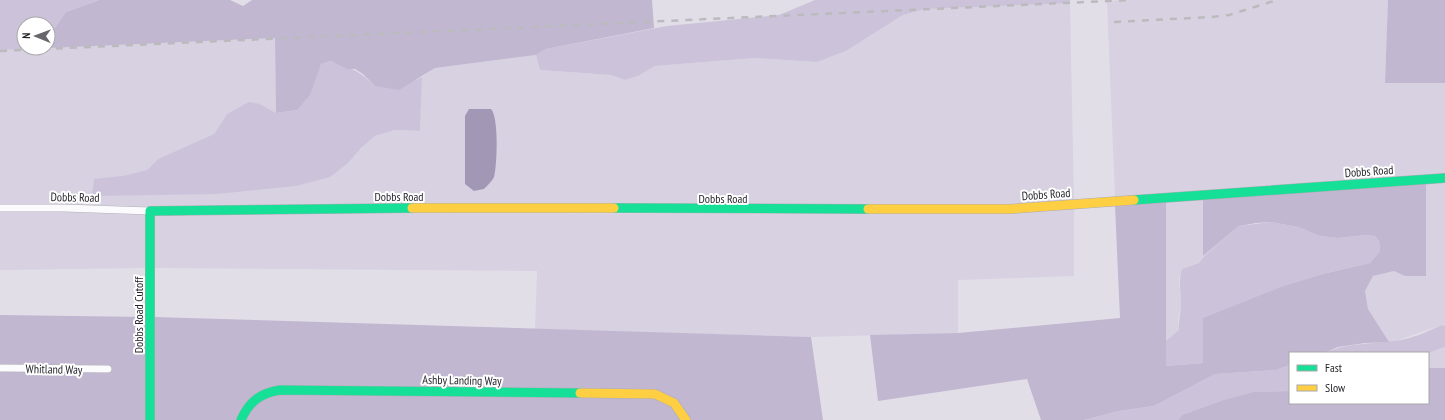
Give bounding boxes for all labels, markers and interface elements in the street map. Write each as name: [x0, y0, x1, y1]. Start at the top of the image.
north arrow: [16, 16, 56, 56]
text: N: [19, 33, 33, 39]
street label: Dobbs Road: [1344, 162, 1394, 180]
street label: Dobbs Road: [1021, 185, 1071, 203]
street label: Dobbs Road: [50, 189, 100, 205]
street label: Dobbs Road: [375, 189, 423, 204]
street label: Dobbs Road: [699, 191, 747, 206]
street label: Dobbs Road Cutoff: [131, 276, 146, 353]
legend: [1289, 352, 1429, 404]
text: Fast: [1325, 360, 1343, 375]
street label: Whitland Way: [26, 361, 83, 377]
street label: Ashby Landing Way: [422, 372, 502, 388]
text: Slow: [1325, 380, 1346, 395]

